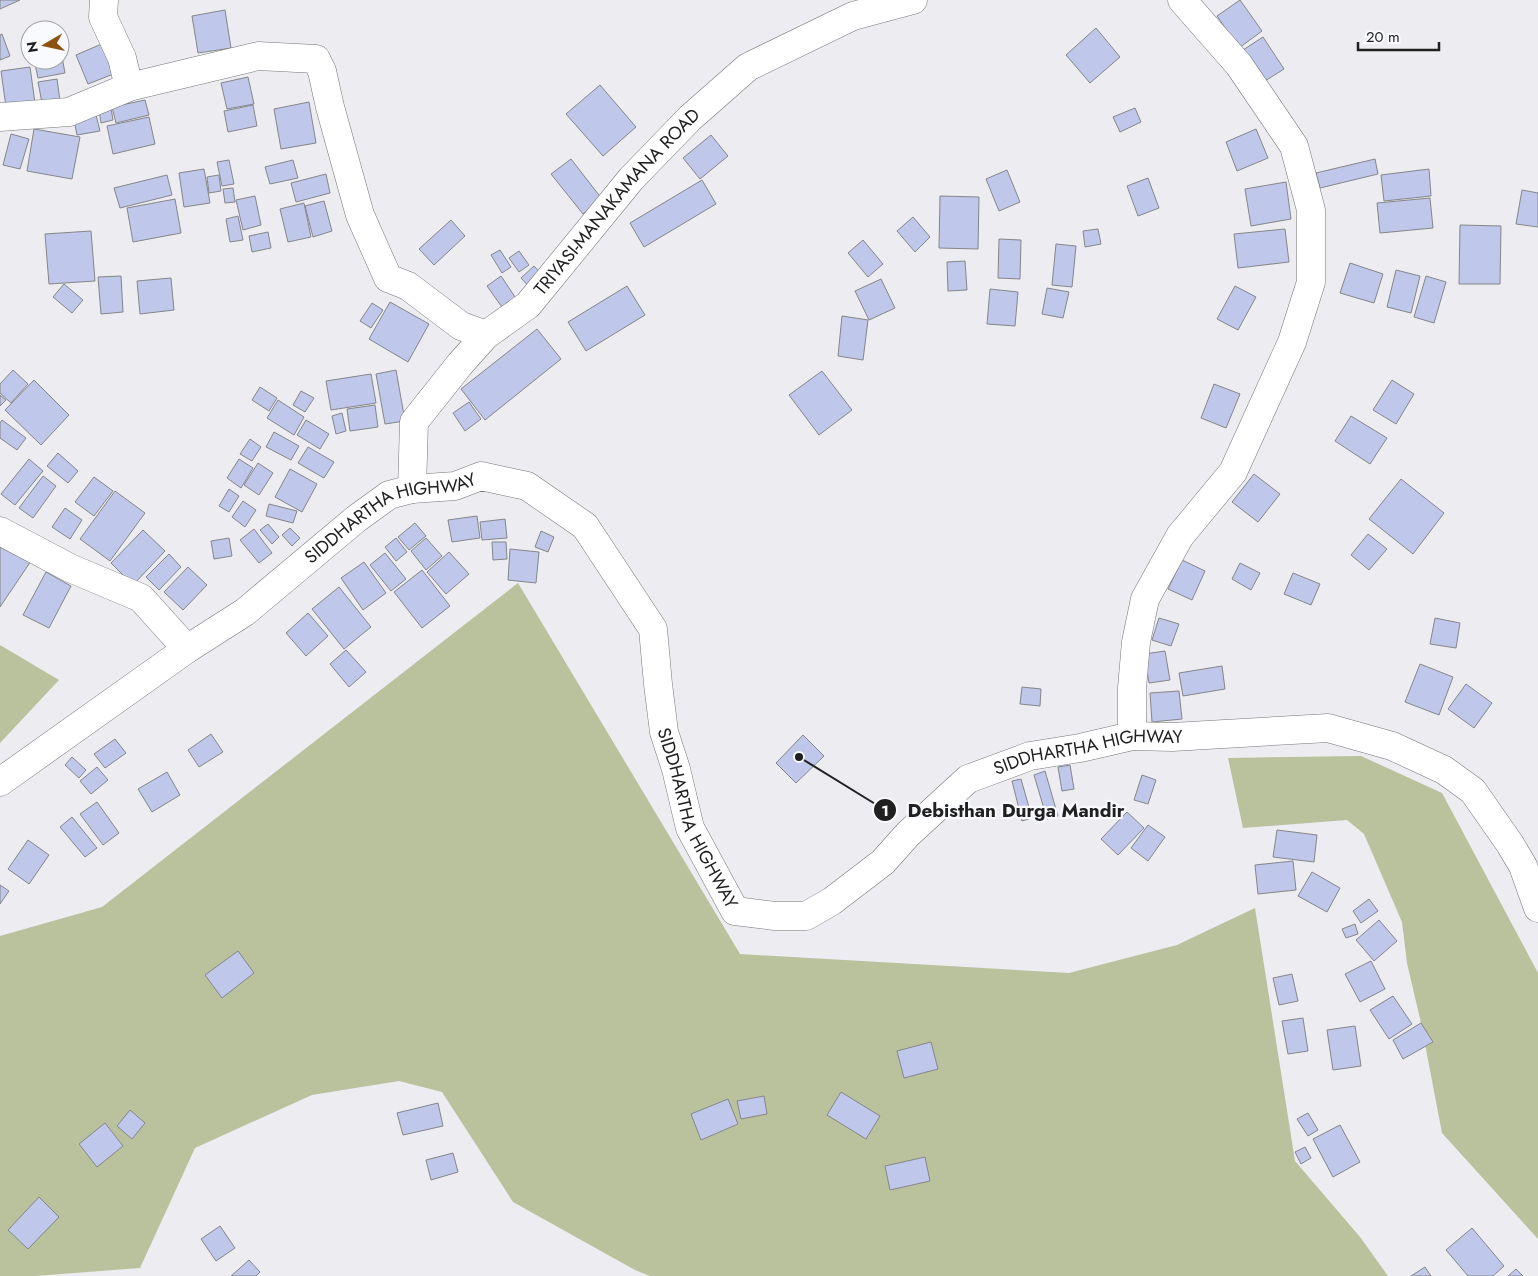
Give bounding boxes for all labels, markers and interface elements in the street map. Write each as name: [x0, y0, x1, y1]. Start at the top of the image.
north arrow: [20, 20, 70, 70]
scale bar: [1358, 20, 1439, 52]
text: 20 m: [1366, 26, 1400, 48]
text: N: [21, 40, 43, 54]
street label: TRIYASI-MANAKAMANA ROAD: [528, 102, 706, 301]
street label: SIDDHARTHA HIGHWAY: [299, 466, 481, 570]
street label: SIDDHARTHA HIGHWAY: [990, 723, 1184, 781]
street label: SIDDHARTHA HIGHWAY: [650, 724, 745, 914]
callout: Debisthan Durga Mandir: [873, 793, 1135, 827]
text: Debisthan Durga Mandir: [908, 797, 1125, 824]
text: 1: [881, 800, 889, 822]

